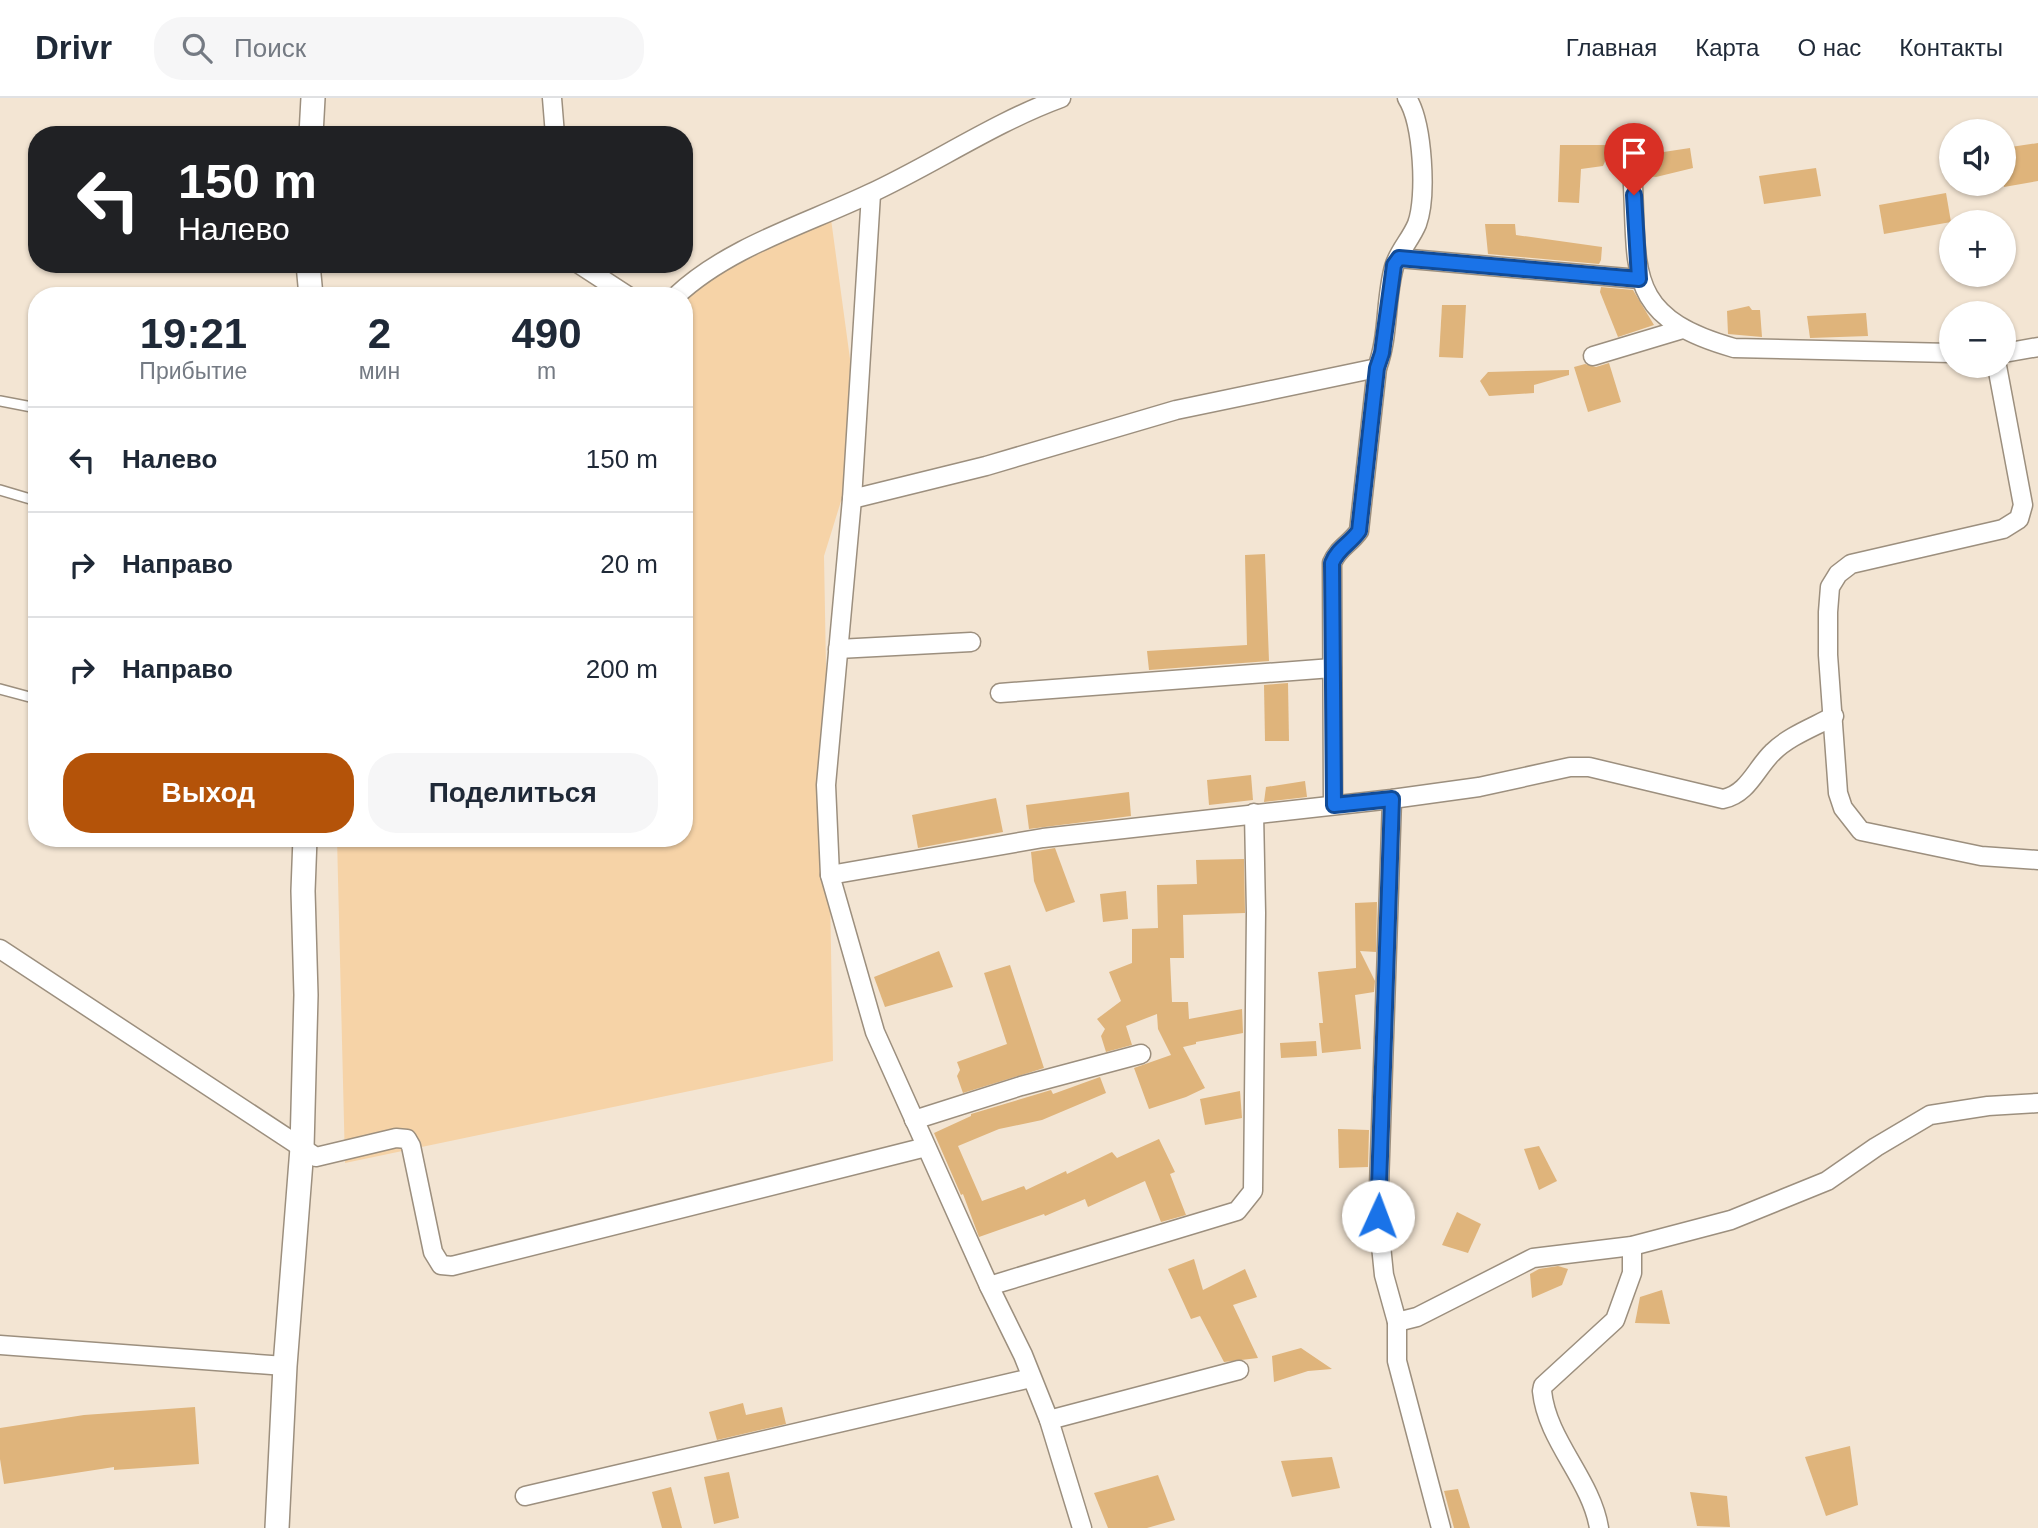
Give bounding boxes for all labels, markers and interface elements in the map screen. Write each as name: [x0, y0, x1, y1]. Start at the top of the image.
search box: [154, 17, 644, 80]
text: Drivr: [35, 29, 112, 66]
icon: search: [178, 29, 216, 67]
text: Поиск: [234, 33, 306, 63]
text: Главная: [1566, 34, 1657, 61]
text: Карта: [1695, 34, 1759, 61]
text: О нас: [1797, 34, 1861, 61]
text: Контакты: [1899, 34, 2003, 61]
map controls: [1939, 119, 2016, 378]
button: sound: [1939, 119, 2016, 196]
pin: [1604, 123, 1664, 195]
icon: arrive: [1615, 134, 1653, 172]
icon: left: [63, 154, 154, 245]
text: 150 m: [178, 154, 317, 208]
button: +: [1939, 210, 2016, 287]
text: Налево: [178, 211, 290, 247]
button: −: [1939, 301, 2016, 378]
text: 19:21: [140, 310, 247, 357]
text: 2: [368, 310, 391, 357]
text: 490: [512, 310, 582, 357]
text: Прибытие: [139, 358, 247, 384]
text: мин: [359, 358, 400, 384]
text: m: [537, 358, 556, 384]
icon: left: [63, 441, 101, 479]
text: Налево: [122, 444, 217, 474]
text: 150 m: [586, 444, 658, 474]
icon: right: [63, 546, 101, 584]
text: Направо: [122, 549, 233, 579]
text: 20 m: [600, 549, 658, 579]
icon: right: [63, 651, 101, 689]
text: Направо: [122, 654, 233, 684]
text: 200 m: [586, 654, 658, 684]
button: Выход: [63, 753, 354, 833]
button: Поделиться: [368, 753, 658, 833]
position arrow: [1341, 1179, 1415, 1253]

